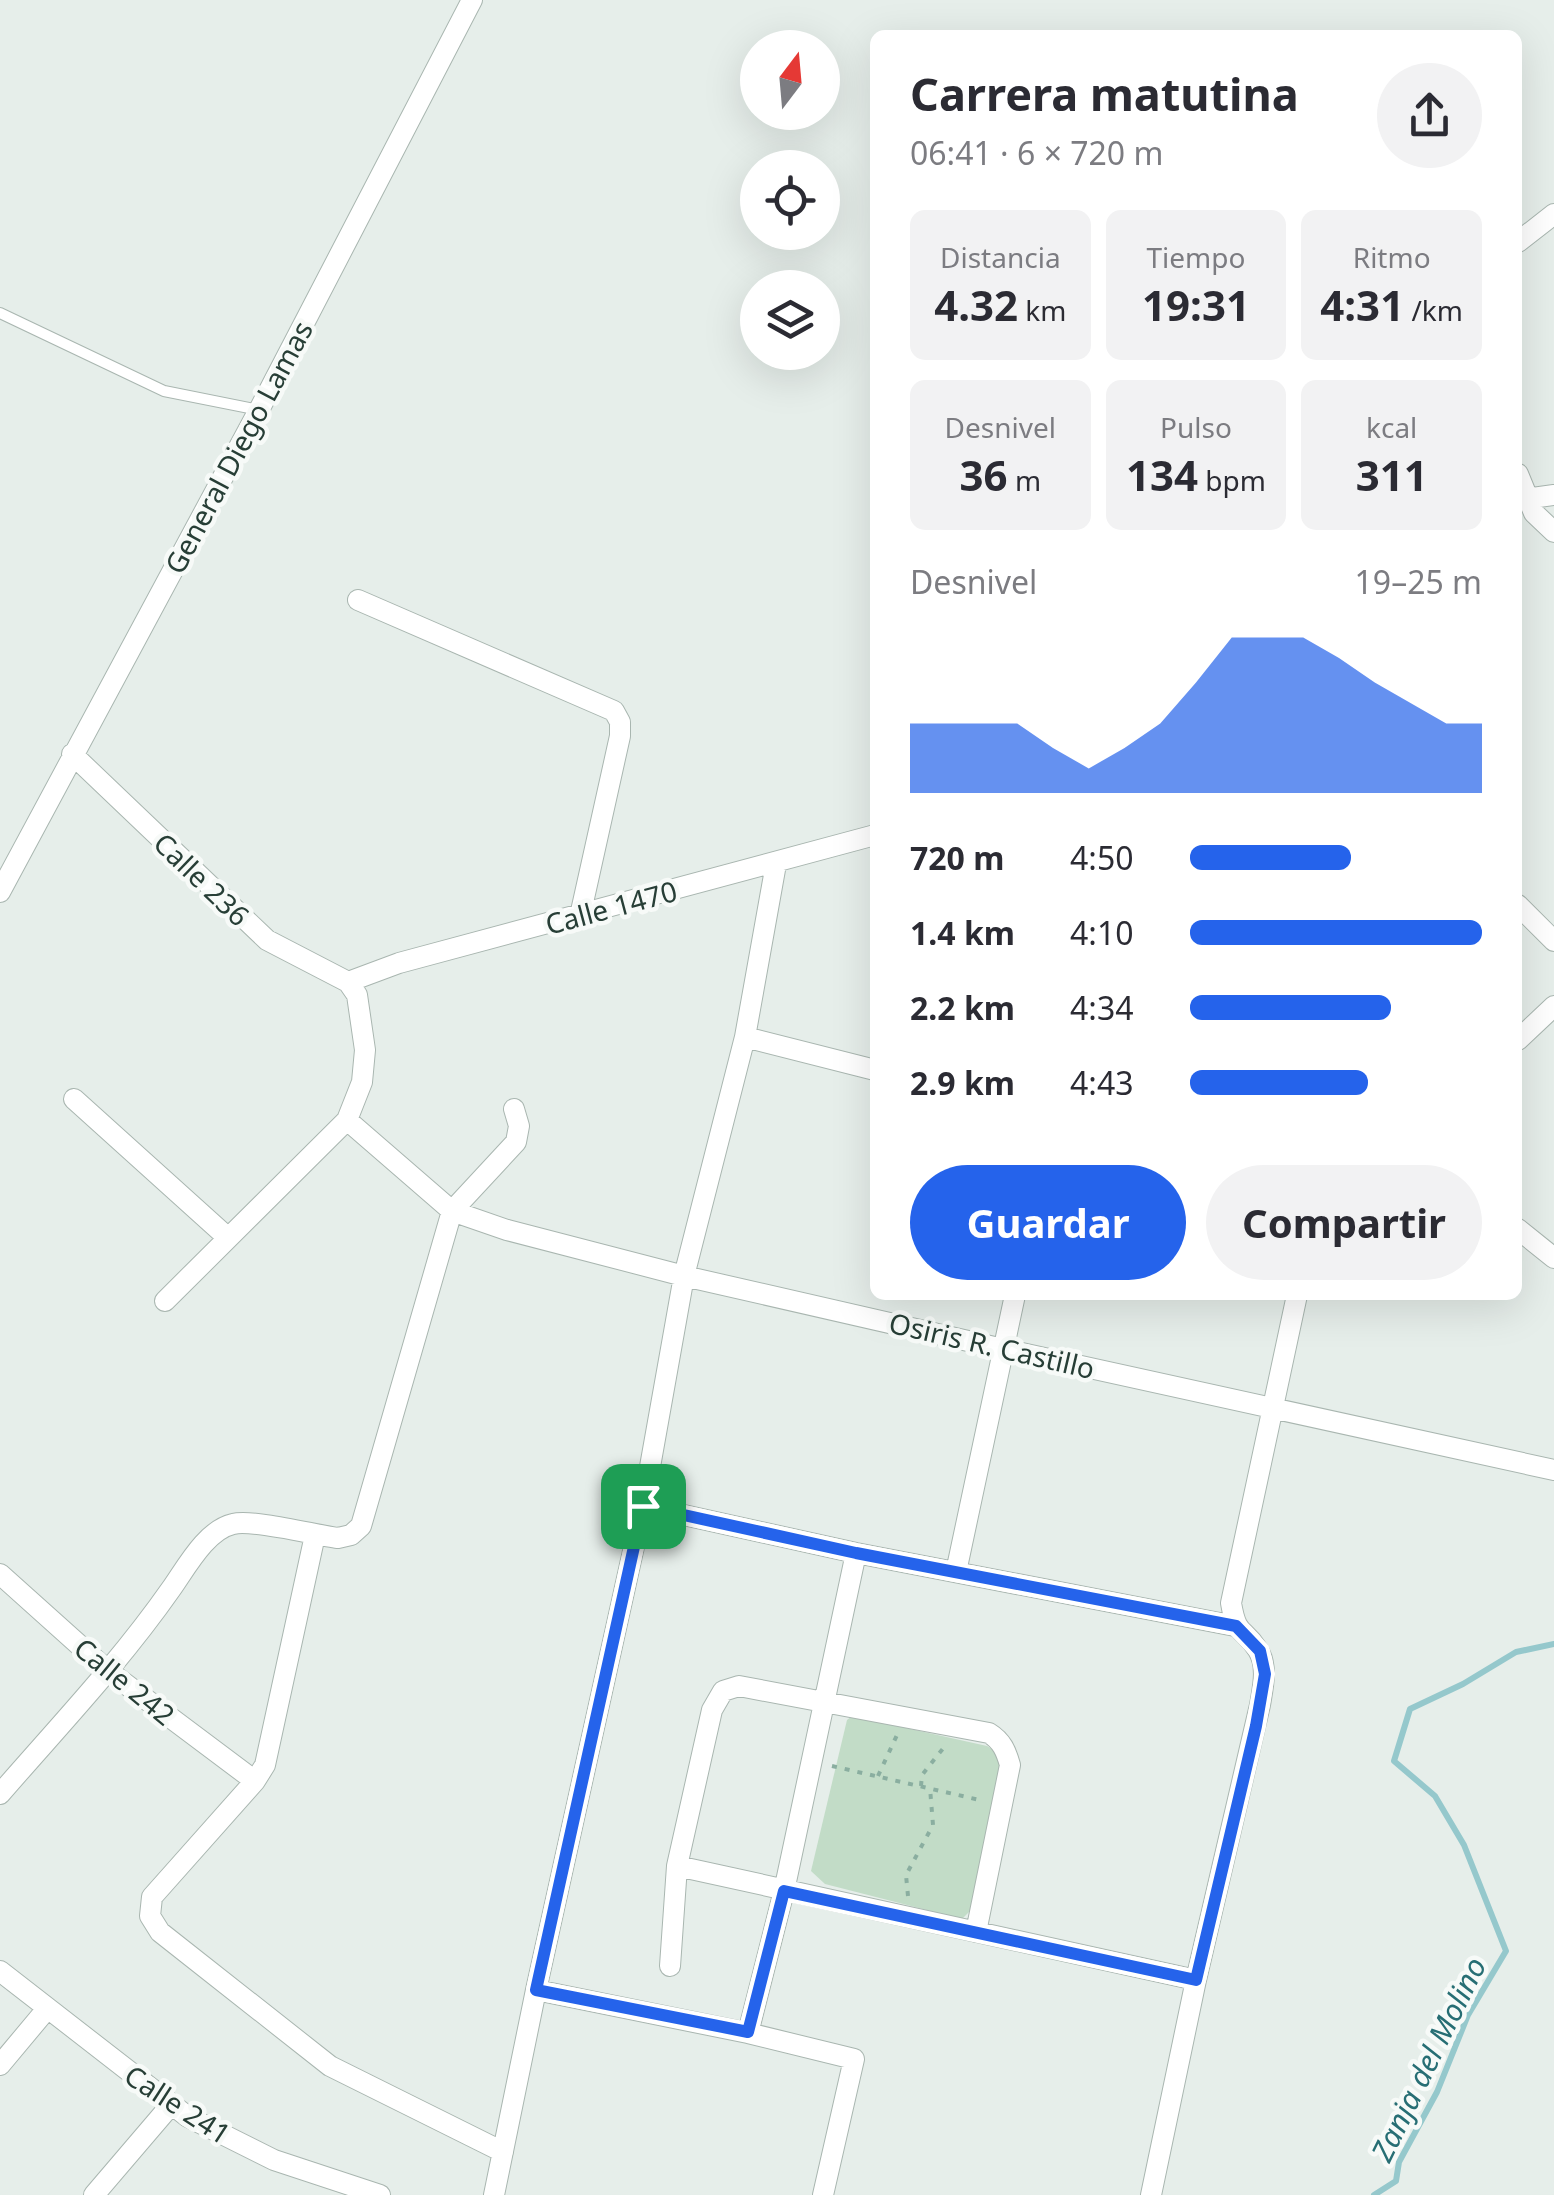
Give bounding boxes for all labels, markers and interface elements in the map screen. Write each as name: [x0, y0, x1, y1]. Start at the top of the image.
north arrow: [740, 30, 840, 130]
map controls: [740, 30, 840, 370]
text: Carrera matutina: [910, 63, 1299, 124]
button: share: [1377, 63, 1482, 168]
text: 06:41 · 6 × 720 m: [910, 131, 1163, 174]
button: locate: [740, 150, 840, 250]
text: Distancia: [940, 238, 1061, 276]
text: Tiempo: [1147, 238, 1245, 276]
text: Ritmo: [1353, 238, 1431, 276]
button: layers: [740, 270, 840, 370]
text: 4.32: [934, 276, 1018, 333]
text: 19:31: [1142, 276, 1250, 333]
text: 4:31: [1320, 276, 1404, 333]
text: km: [1018, 291, 1066, 329]
text: /km: [1404, 291, 1463, 329]
street label: General Diego Lamas: [155, 314, 321, 580]
text: Desnivel: [945, 408, 1056, 446]
text: Pulso: [1160, 408, 1232, 446]
text: kcal: [1366, 408, 1417, 446]
text: 36: [960, 446, 1008, 503]
text: 134: [1126, 446, 1198, 503]
text: 311: [1356, 446, 1428, 503]
text: m: [1008, 461, 1041, 499]
text: bpm: [1198, 461, 1266, 499]
text: Desnivel: [910, 560, 1037, 603]
text: 19–25 m: [1355, 560, 1482, 603]
street label: Calle 236: [146, 824, 258, 934]
text: 720 m: [910, 836, 1004, 879]
text: 4:50: [1070, 836, 1134, 879]
street label: Calle 1470: [541, 871, 681, 943]
text: 1.4 km: [910, 911, 1015, 954]
text: 4:10: [1070, 911, 1134, 954]
text: 2.2 km: [910, 986, 1015, 1029]
text: 4:34: [1070, 986, 1134, 1029]
text: 2.9 km: [910, 1061, 1015, 1104]
text: 4:43: [1070, 1061, 1134, 1104]
button: Guardar: [910, 1165, 1186, 1280]
button: Compartir: [1206, 1165, 1482, 1280]
street label: Osiris R. Castillo: [886, 1303, 1098, 1387]
pin: [601, 1464, 686, 1549]
icon: arrive: [616, 1479, 671, 1534]
street label: Calle 242: [67, 1629, 183, 1733]
water label: Zanja del Molino: [1360, 1950, 1495, 2169]
street label: Calle 241: [118, 2056, 238, 2152]

